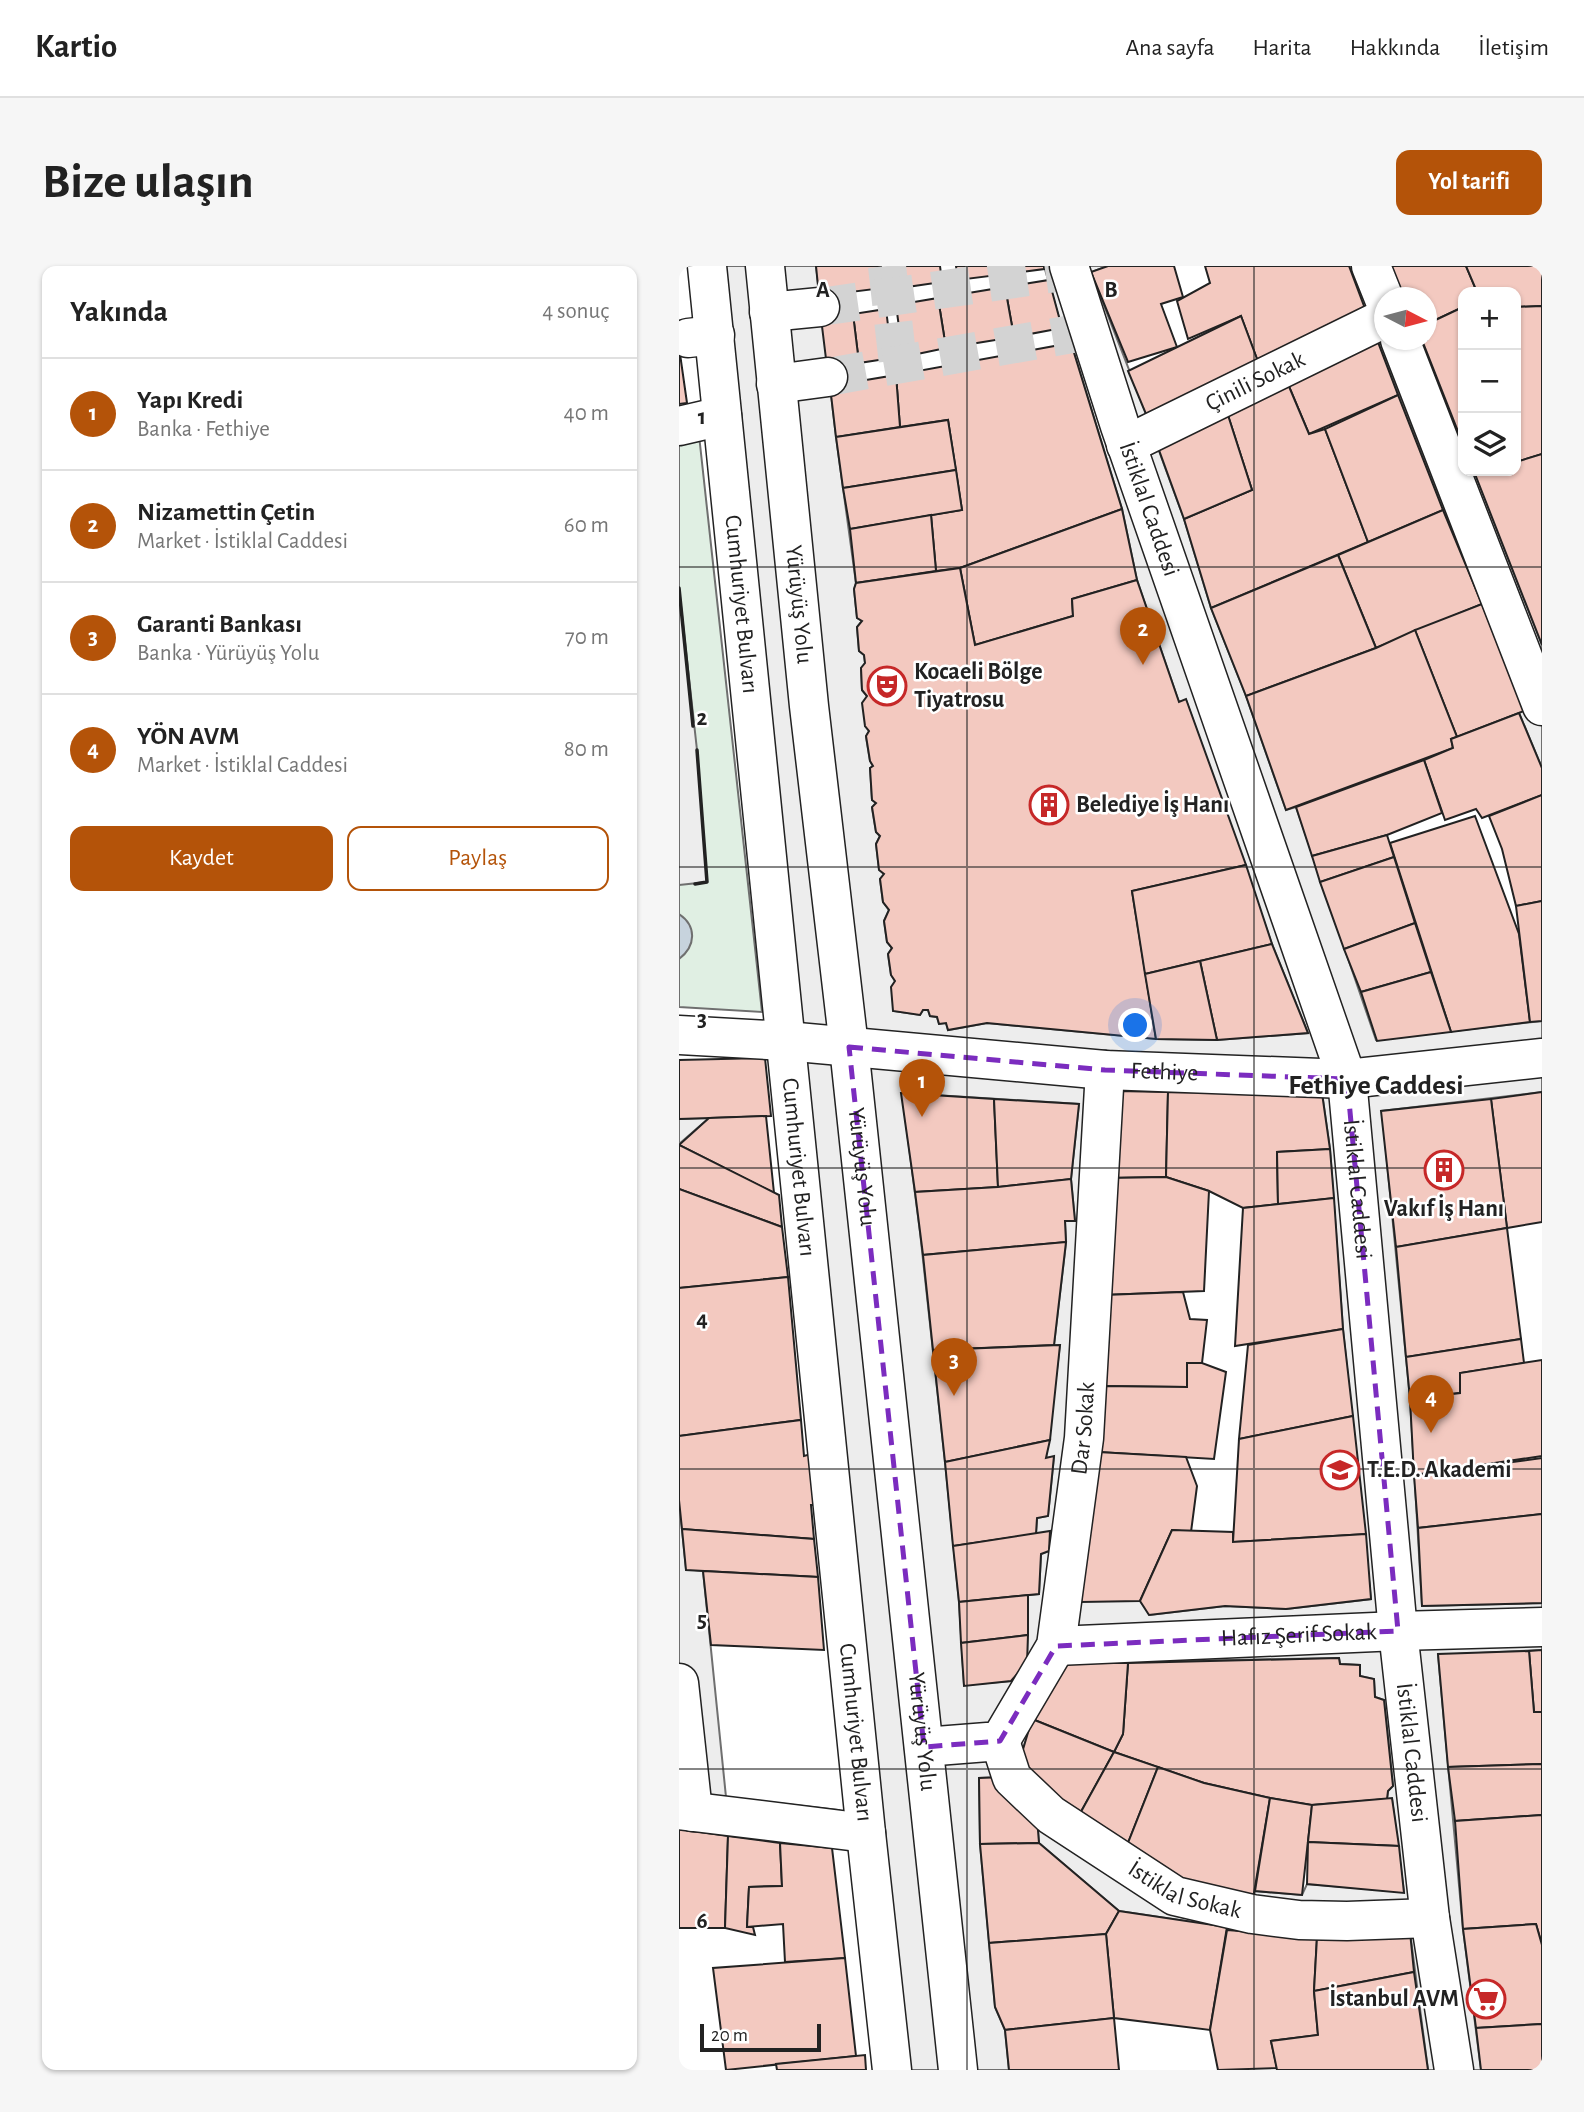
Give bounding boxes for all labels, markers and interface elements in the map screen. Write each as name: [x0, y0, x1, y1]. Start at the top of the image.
text: Kartio: [35, 31, 117, 64]
text: Ana sayfa: [1125, 36, 1215, 60]
text: Harita: [1253, 36, 1312, 60]
text: Hakkında: [1350, 36, 1440, 60]
text: İletişim: [1478, 36, 1549, 60]
button: Yol tarifi: [1396, 150, 1542, 215]
text: Bize ulaşın: [42, 158, 254, 207]
text: A: [816, 279, 830, 302]
text: B: [1104, 279, 1118, 302]
north arrow: [1374, 287, 1437, 350]
map controls: [1458, 287, 1521, 476]
button: +: [1458, 287, 1521, 350]
text: Yakında: [70, 297, 168, 327]
text: 4 sonuç: [542, 300, 609, 323]
street label: Çinili Sokak: [1202, 347, 1309, 416]
button: −: [1458, 350, 1521, 413]
text: Yapı Kredi: [137, 387, 243, 413]
text: 1: [89, 402, 97, 425]
text: 40 m: [564, 402, 609, 425]
text: 1: [698, 406, 706, 429]
button: layers: [1458, 413, 1521, 476]
text: Banka · Fethiye: [137, 418, 270, 441]
street label: İstiklal Caddesi: [1115, 439, 1183, 579]
text: Nizamettin Çetin: [137, 499, 315, 525]
text: 2: [88, 514, 98, 537]
text: 60 m: [564, 514, 609, 537]
street label: Cumhuriyet Bulvarı: [720, 514, 762, 695]
text: Market · İstiklal Caddesi: [137, 530, 348, 553]
street label: Yürüyüş Yolu: [781, 544, 817, 665]
pin: 2: [1120, 607, 1166, 665]
text: Garanti Bankası: [137, 611, 302, 637]
text: 3: [88, 626, 98, 649]
text: 70 m: [565, 626, 609, 649]
text: Banka · Yürüyüş Yolu: [137, 642, 319, 665]
place label: Kocaeli Bölge Tiyatrosu: [914, 660, 1042, 712]
theatre icon: Kocaeli Bölge Tiyatrosu: [866, 665, 908, 707]
text: 2: [697, 707, 708, 730]
text: YÖN AVM: [137, 723, 240, 749]
text: 4: [87, 738, 99, 761]
text: 80 m: [564, 738, 609, 761]
text: Market · İstiklal Caddesi: [137, 754, 348, 777]
building icon: Belediye İş Hanı: [1028, 784, 1070, 826]
place label: Belediye İş Hanı: [1076, 790, 1229, 817]
button: Kaydet: [70, 826, 333, 891]
button: Paylaş: [347, 826, 609, 891]
text: 3: [697, 1008, 707, 1031]
your location: [1118, 1008, 1152, 1042]
pin: 1: [899, 1059, 945, 1117]
street label: Fethiye: [1130, 1059, 1199, 1085]
district label: Fethiye Caddesi: [1288, 1072, 1464, 1100]
street label: Cumhuriyet Bulvarı: [777, 1077, 819, 1258]
street label: Yürüyüş Yolu: [844, 1106, 880, 1227]
street label: İstiklal Caddesi: [1339, 1118, 1376, 1260]
building icon: Vakıf İş Hanı: [1423, 1149, 1465, 1191]
place label: Vakıf İş Hanı: [1384, 1194, 1504, 1221]
text: 4: [696, 1308, 708, 1331]
pin: 3: [931, 1338, 977, 1396]
pin: 4: [1408, 1375, 1454, 1433]
street label: Dar Sokak: [1067, 1381, 1099, 1476]
school or university icon: T.E.D. Akademi: [1319, 1449, 1361, 1491]
place label: T.E.D. Akademi: [1367, 1458, 1512, 1482]
text: 5: [697, 1609, 707, 1632]
street label: Hafız Şerif Sokak: [1220, 1620, 1377, 1651]
street label: Cumhuriyet Bulvarı: [835, 1642, 877, 1823]
street label: Yürüyüş Yolu: [904, 1671, 940, 1792]
street label: İstiklal Caddesi: [1392, 1681, 1431, 1824]
street label: İstiklal Sokak: [1124, 1856, 1244, 1923]
text: 6: [696, 1910, 708, 1933]
supermarket icon: İstanbul AVM: [1465, 1978, 1507, 2020]
place label: İstanbul AVM: [1329, 1984, 1459, 2011]
scale bar: [700, 2021, 821, 2053]
text: 20 m: [711, 2026, 748, 2045]

